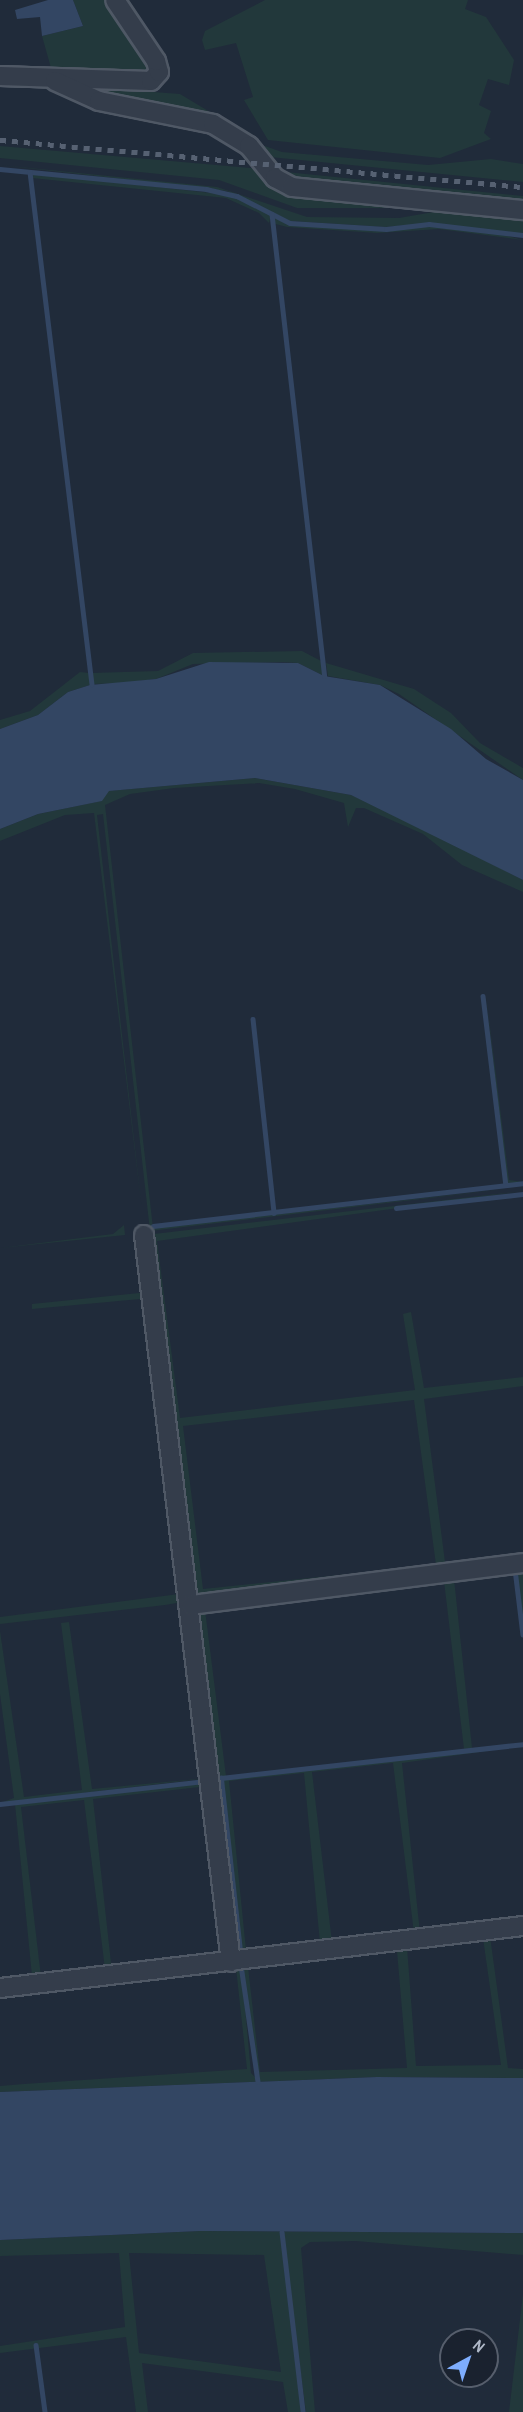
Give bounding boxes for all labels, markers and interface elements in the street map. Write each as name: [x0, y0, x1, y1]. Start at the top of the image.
north arrow: [439, 2328, 499, 2388]
text: N: [469, 2334, 490, 2357]

